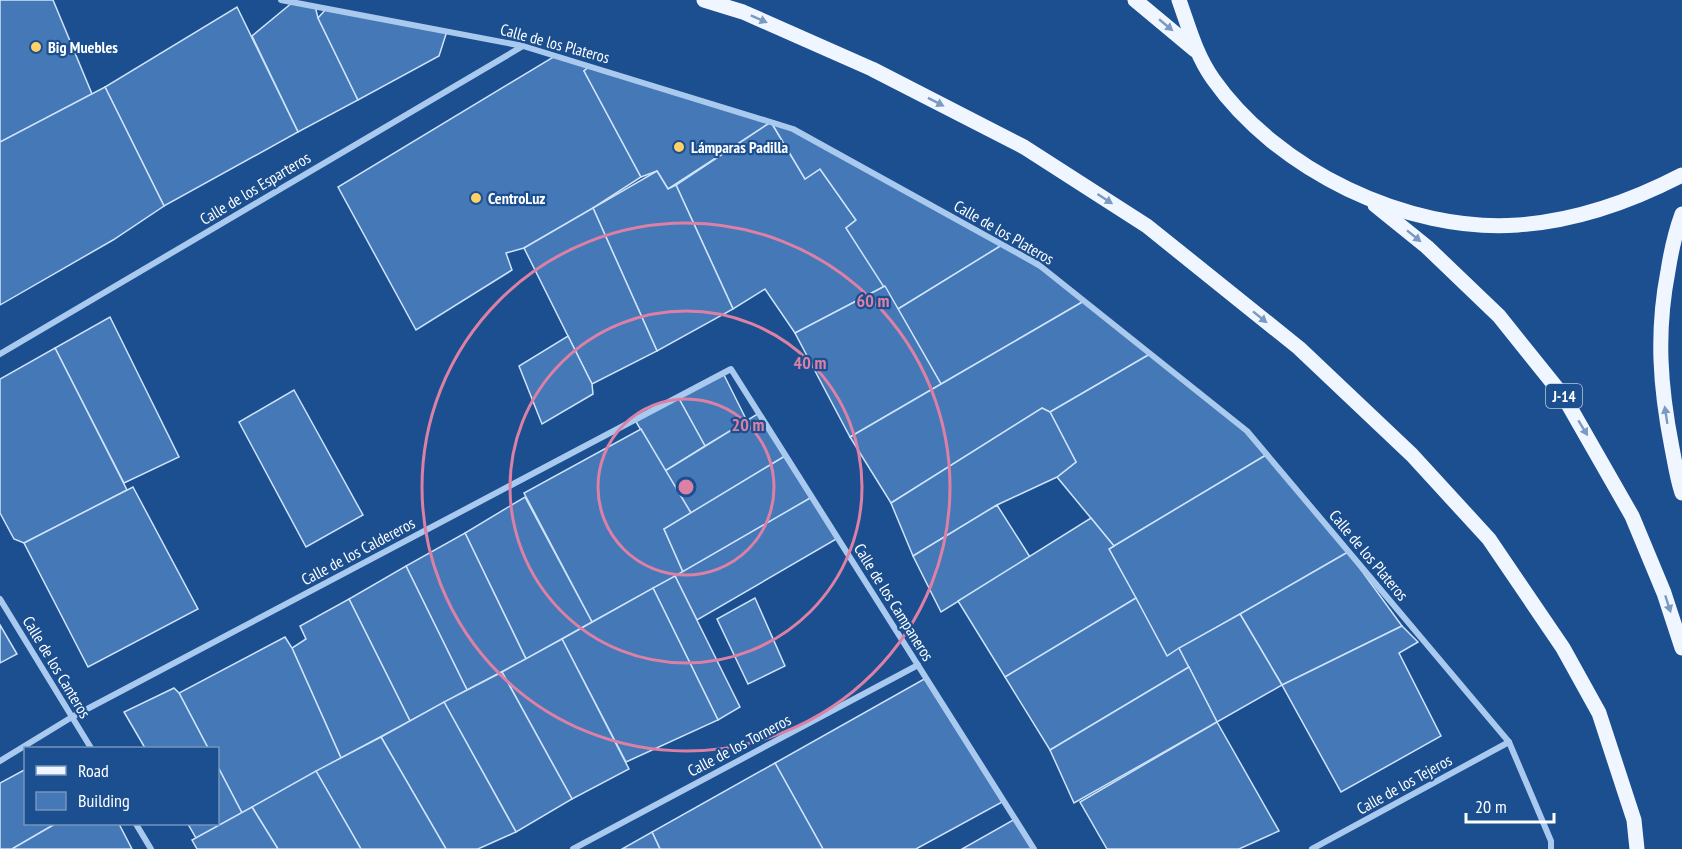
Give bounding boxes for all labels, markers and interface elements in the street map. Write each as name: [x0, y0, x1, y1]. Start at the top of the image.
one-way arrow: [750, 15, 768, 25]
one-way arrow: [1158, 18, 1173, 31]
street label: Calle de los Plateros: [498, 19, 612, 67]
place label: Big Muebles: [48, 37, 118, 57]
marker: Big Muebles: [29, 40, 43, 54]
one-way arrow: [927, 97, 944, 106]
place label: Lámparas Padilla: [691, 137, 788, 157]
marker: Lámparas Padilla: [672, 140, 686, 154]
street label: Calle de los Esparteros: [196, 147, 314, 229]
place label: CentroLuz: [488, 188, 545, 208]
marker: CentroLuz: [469, 191, 483, 205]
one-way arrow: [1096, 193, 1113, 204]
street label: Calle de los Plateros: [950, 195, 1058, 269]
one-way arrow: [1406, 229, 1421, 242]
text: 60 m: [857, 289, 889, 312]
one-way arrow: [1252, 310, 1267, 322]
text: 40 m: [794, 351, 826, 374]
road number: J-14: [1546, 384, 1582, 408]
one-way arrow: [1661, 405, 1670, 424]
text: 20 m: [732, 413, 764, 436]
one-way arrow: [1578, 420, 1588, 437]
centre of rings: [676, 477, 696, 497]
street label: Calle de los Plateros: [1325, 506, 1413, 604]
street label: Calle de los Caldereros: [298, 513, 418, 589]
street label: Calle de los Campaneros: [850, 539, 938, 665]
one-way arrow: [1664, 595, 1673, 613]
street label: Calle de los Canteros: [19, 612, 95, 722]
street label: Calle de los Torneros: [684, 709, 794, 781]
legend: [24, 747, 219, 825]
street label: Calle de los Tejeros: [1353, 750, 1455, 818]
text: Road: [78, 759, 109, 782]
scale bar: [1466, 786, 1554, 824]
text: Building: [78, 789, 130, 812]
text: 20 m: [1475, 795, 1507, 818]

